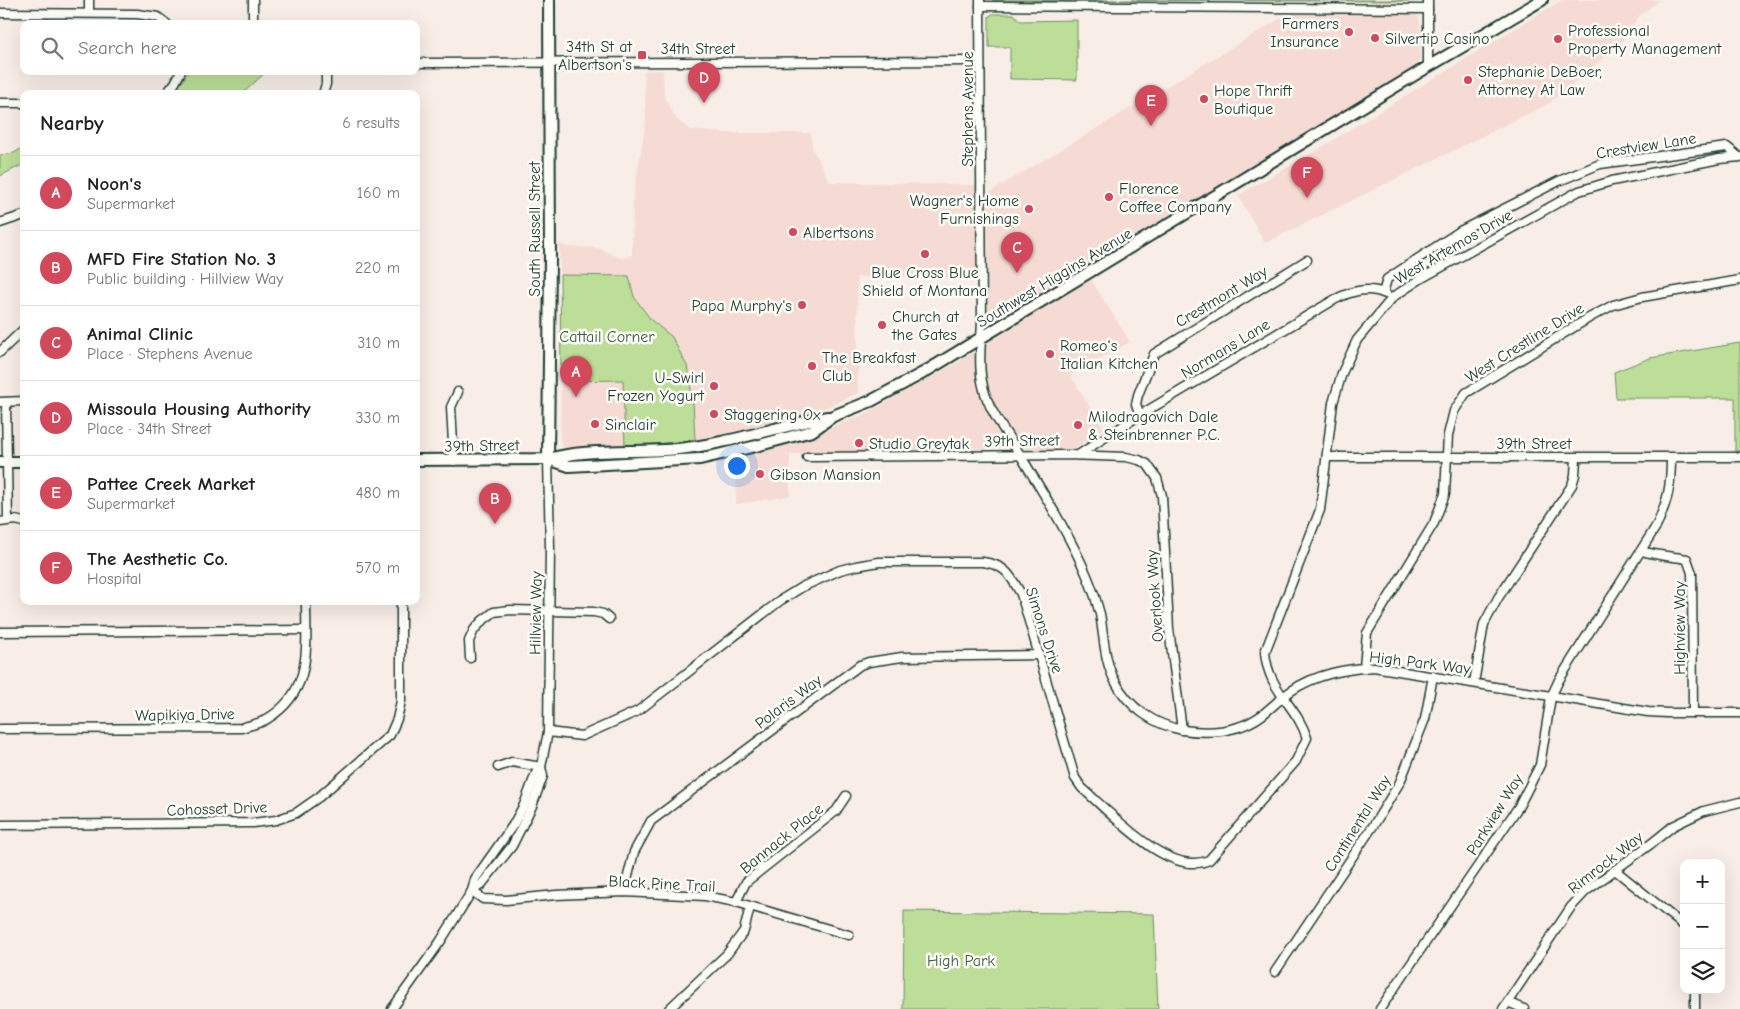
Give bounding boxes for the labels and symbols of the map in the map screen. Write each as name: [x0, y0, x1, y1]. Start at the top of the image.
place label: Farmers Insurance: [1270, 15, 1339, 51]
place label: Professional Property Management: [1568, 22, 1722, 58]
marker: Farmers Insurance: [1343, 26, 1355, 38]
place label: Silvertip Casino: [1385, 30, 1489, 48]
marker: Silvertip Casino: [1369, 32, 1381, 44]
marker: Professional Property Management: [1552, 33, 1564, 45]
place label: 34th St at Albertson's: [558, 38, 632, 74]
street label: 34th Street: [661, 40, 736, 58]
marker: 34th St at Albertson's: [636, 49, 648, 61]
street label: Stephens Avenue: [959, 51, 977, 167]
pin: D: [688, 62, 720, 103]
place label: Stephanie DeBoer, Attorney At Law: [1478, 63, 1602, 99]
marker: Stephanie DeBoer, Attorney At Law: [1462, 74, 1474, 86]
place label: Hope Thrift Boutique: [1214, 82, 1292, 118]
pin: E: [1135, 85, 1167, 126]
marker: Hope Thrift Boutique: [1198, 93, 1210, 105]
street label: Crestview Lane: [1595, 129, 1698, 163]
pin: F: [1291, 157, 1323, 198]
street label: South Russell Street: [526, 161, 544, 297]
place label: Florence Coffee Company: [1119, 180, 1232, 216]
marker: Florence Coffee Company: [1103, 191, 1115, 203]
place label: Wagner's Home Furnishings: [910, 192, 1019, 228]
marker: Wagner's Home Furnishings: [1023, 203, 1035, 215]
street label: West Artemos Drive: [1391, 206, 1516, 288]
place label: Albertsons: [803, 224, 874, 242]
street label: Southwest Higgins Avenue: [974, 224, 1135, 331]
marker: Albertsons: [787, 226, 799, 238]
pin: C: [1001, 232, 1033, 273]
marker: Blue Cross Blue Shield of Montana: [919, 248, 931, 260]
street label: Crestmont Way: [1172, 262, 1271, 331]
place label: Blue Cross Blue Shield of Montana: [863, 264, 987, 300]
place label: Papa Murphy's: [691, 297, 792, 315]
marker: Papa Murphy's: [796, 299, 808, 311]
street label: West Crestline Drive: [1462, 299, 1587, 387]
place label: Church at the Gates: [891, 308, 959, 344]
street label: Normans Lane: [1178, 315, 1273, 382]
marker: Church at the Gates: [876, 319, 888, 331]
park label: Cattail Corner: [559, 328, 655, 346]
place label: Romeo's Italian Kitchen: [1060, 337, 1158, 373]
marker: Romeo's Italian Kitchen: [1044, 348, 1056, 360]
place label: The Breakfast Club: [822, 349, 916, 385]
pin: A: [560, 356, 592, 397]
marker: The Breakfast Club: [806, 360, 818, 372]
place label: U-Swirl Frozen Yogurt: [607, 369, 704, 405]
marker: U-Swirl Frozen Yogurt: [708, 380, 720, 392]
place label: Staggering Ox: [724, 406, 821, 424]
marker: Staggering Ox: [708, 408, 720, 420]
place label: Milodragovich Dale & Steinbrenner P.C.: [1088, 408, 1220, 444]
place label: Sinclair: [605, 416, 656, 434]
marker: Sinclair: [589, 418, 601, 430]
marker: Milodragovich Dale & Steinbrenner P.C.: [1072, 419, 1084, 431]
street label: 39th Street: [984, 431, 1060, 451]
place label: Studio Greytak: [869, 435, 970, 453]
street label: 39th Street: [1496, 435, 1572, 453]
street label: 39th Street: [444, 436, 520, 456]
marker: Studio Greytak: [853, 437, 865, 449]
your location: [724, 453, 750, 479]
place label: Gibson Mansion: [770, 466, 881, 484]
marker: Gibson Mansion: [754, 468, 766, 480]
pin: B: [479, 483, 511, 524]
street label: Overlook Way: [1143, 548, 1167, 643]
street label: Hillview Way: [526, 570, 546, 655]
street label: Highview Way: [1671, 580, 1689, 675]
street label: Simons Drive: [1022, 585, 1066, 676]
street label: High Park Way: [1368, 648, 1472, 678]
street label: Polaris Way: [752, 670, 826, 733]
street label: Wapikiya Drive: [135, 705, 235, 725]
street label: Parkview Way: [1463, 770, 1527, 858]
street label: Continental Way: [1321, 771, 1395, 875]
street label: Cohosset Drive: [166, 798, 268, 820]
street label: Bannack Place: [737, 800, 827, 878]
street label: Rimrock Way: [1565, 827, 1647, 898]
street label: Black Pine Trail: [608, 872, 716, 896]
park label: High Park: [927, 952, 995, 970]

